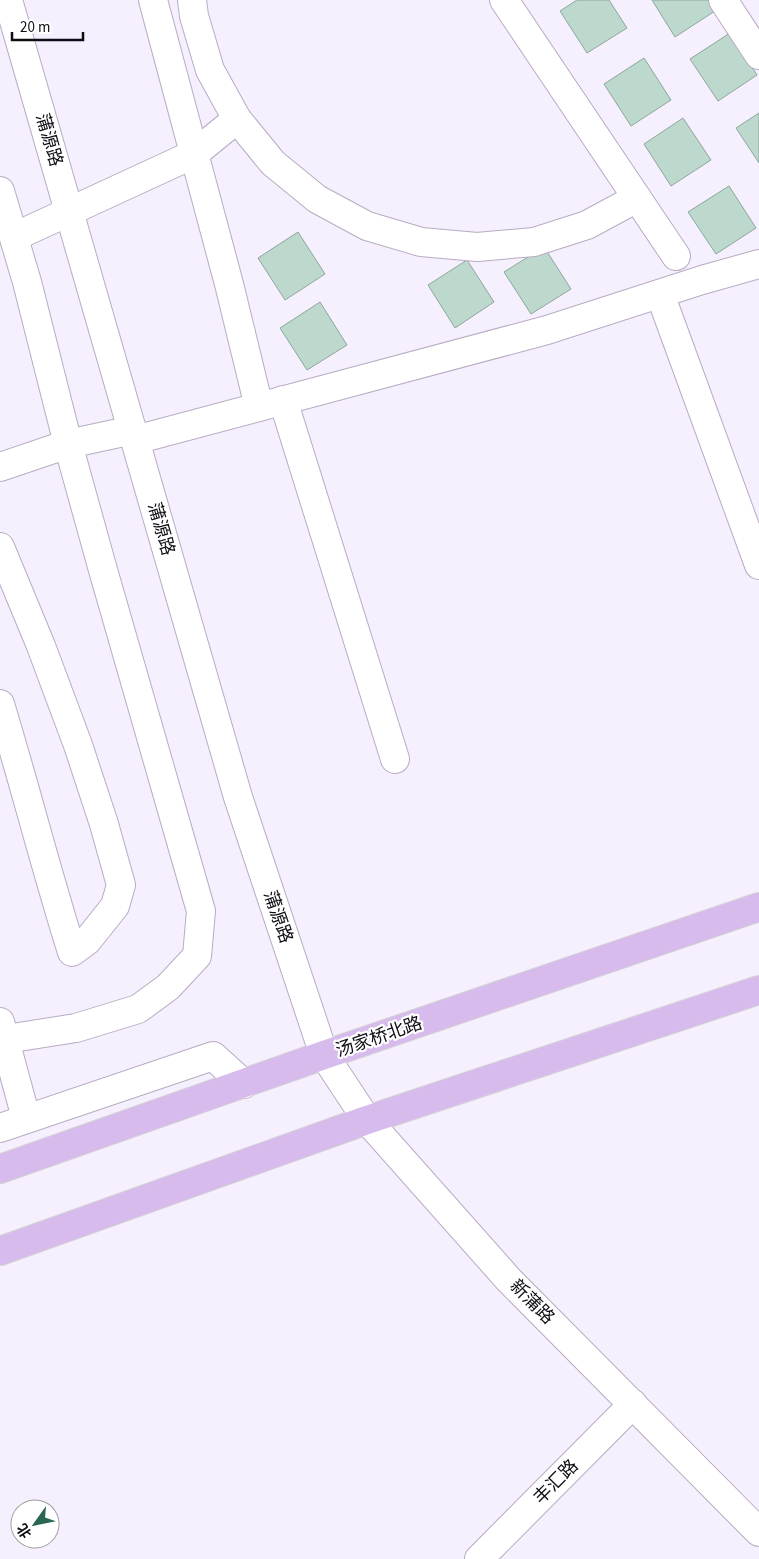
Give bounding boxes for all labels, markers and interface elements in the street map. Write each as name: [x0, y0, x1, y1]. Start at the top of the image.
scale bar: [12, 10, 84, 42]
text: 20 m: [20, 17, 50, 38]
street label: 蒲源路: [30, 111, 68, 169]
street label: 蒲源路: [142, 500, 180, 558]
street label: 蒲源路: [257, 887, 299, 947]
street label: 汤家桥北路: [332, 1011, 426, 1063]
street label: 新蒲路: [504, 1274, 560, 1330]
street label: 丰汇路: [528, 1454, 584, 1510]
north arrow: [10, 1499, 60, 1549]
text: 北: [13, 1519, 37, 1542]

